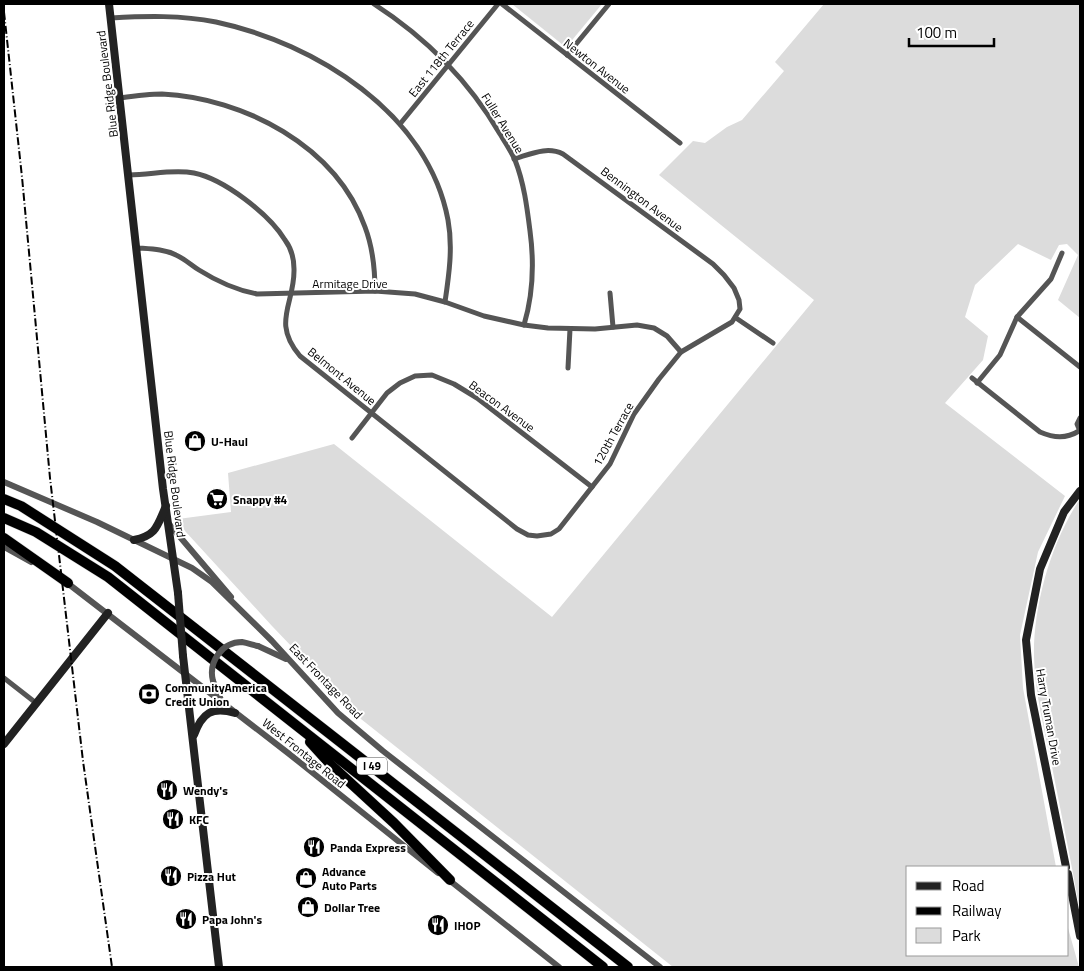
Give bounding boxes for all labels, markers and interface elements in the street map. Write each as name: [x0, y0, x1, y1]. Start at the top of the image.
street label: East 118th Terrace: [404, 15, 478, 101]
scale bar: [909, 15, 994, 47]
text: 100 m: [916, 21, 957, 44]
street label: Blue Ridge Boulevard: [91, 30, 123, 138]
street label: Newton Avenue: [559, 34, 635, 98]
street label: Fuller Avenue: [477, 89, 529, 157]
street label: Bennington Avenue: [597, 162, 687, 236]
street label: Armitage Drive: [312, 274, 388, 293]
street label: Belmont Avenue: [304, 342, 380, 410]
street label: Beacon Avenue: [465, 376, 539, 436]
street label: 120th Terrace: [588, 399, 638, 469]
shop icon: U-Haul: [183, 429, 207, 453]
street label: Blue Ridge Boulevard: [159, 430, 191, 538]
place label: U-Haul: [211, 432, 248, 451]
supermarket icon: Snappy #4: [205, 487, 229, 511]
place label: Snappy #4: [233, 490, 288, 509]
street label: East Frontage Road: [285, 639, 367, 723]
street label: Harry Truman Drive: [1031, 667, 1067, 767]
place label: CommunityAmerica Credit Union: [165, 678, 267, 711]
bank icon: CommunityAmerica Credit Union: [137, 682, 161, 706]
street label: West Frontage Road: [258, 713, 350, 793]
road number: I 49: [357, 758, 387, 774]
restaurant icon: Wendy's: [155, 778, 179, 802]
place label: Wendy's: [183, 781, 228, 800]
restaurant icon: KFC: [161, 807, 185, 831]
place label: KFC: [189, 810, 209, 829]
restaurant icon: Panda Express: [302, 835, 326, 859]
place label: Panda Express: [330, 838, 406, 857]
place label: Advance Auto Parts: [322, 862, 377, 895]
restaurant icon: Pizza Hut: [159, 864, 183, 888]
shop icon: Advance Auto Parts: [294, 866, 318, 890]
legend: [906, 866, 1069, 956]
place label: Pizza Hut: [187, 867, 237, 886]
text: Road: [952, 874, 984, 897]
shop icon: Dollar Tree: [296, 895, 320, 919]
place label: Dollar Tree: [324, 898, 380, 917]
text: Railway: [952, 899, 1002, 922]
restaurant icon: Papa John's: [174, 907, 198, 931]
place label: Papa John's: [202, 910, 262, 929]
restaurant icon: IHOP: [426, 913, 450, 937]
place label: IHOP: [454, 916, 480, 935]
text: Park: [952, 924, 981, 947]

